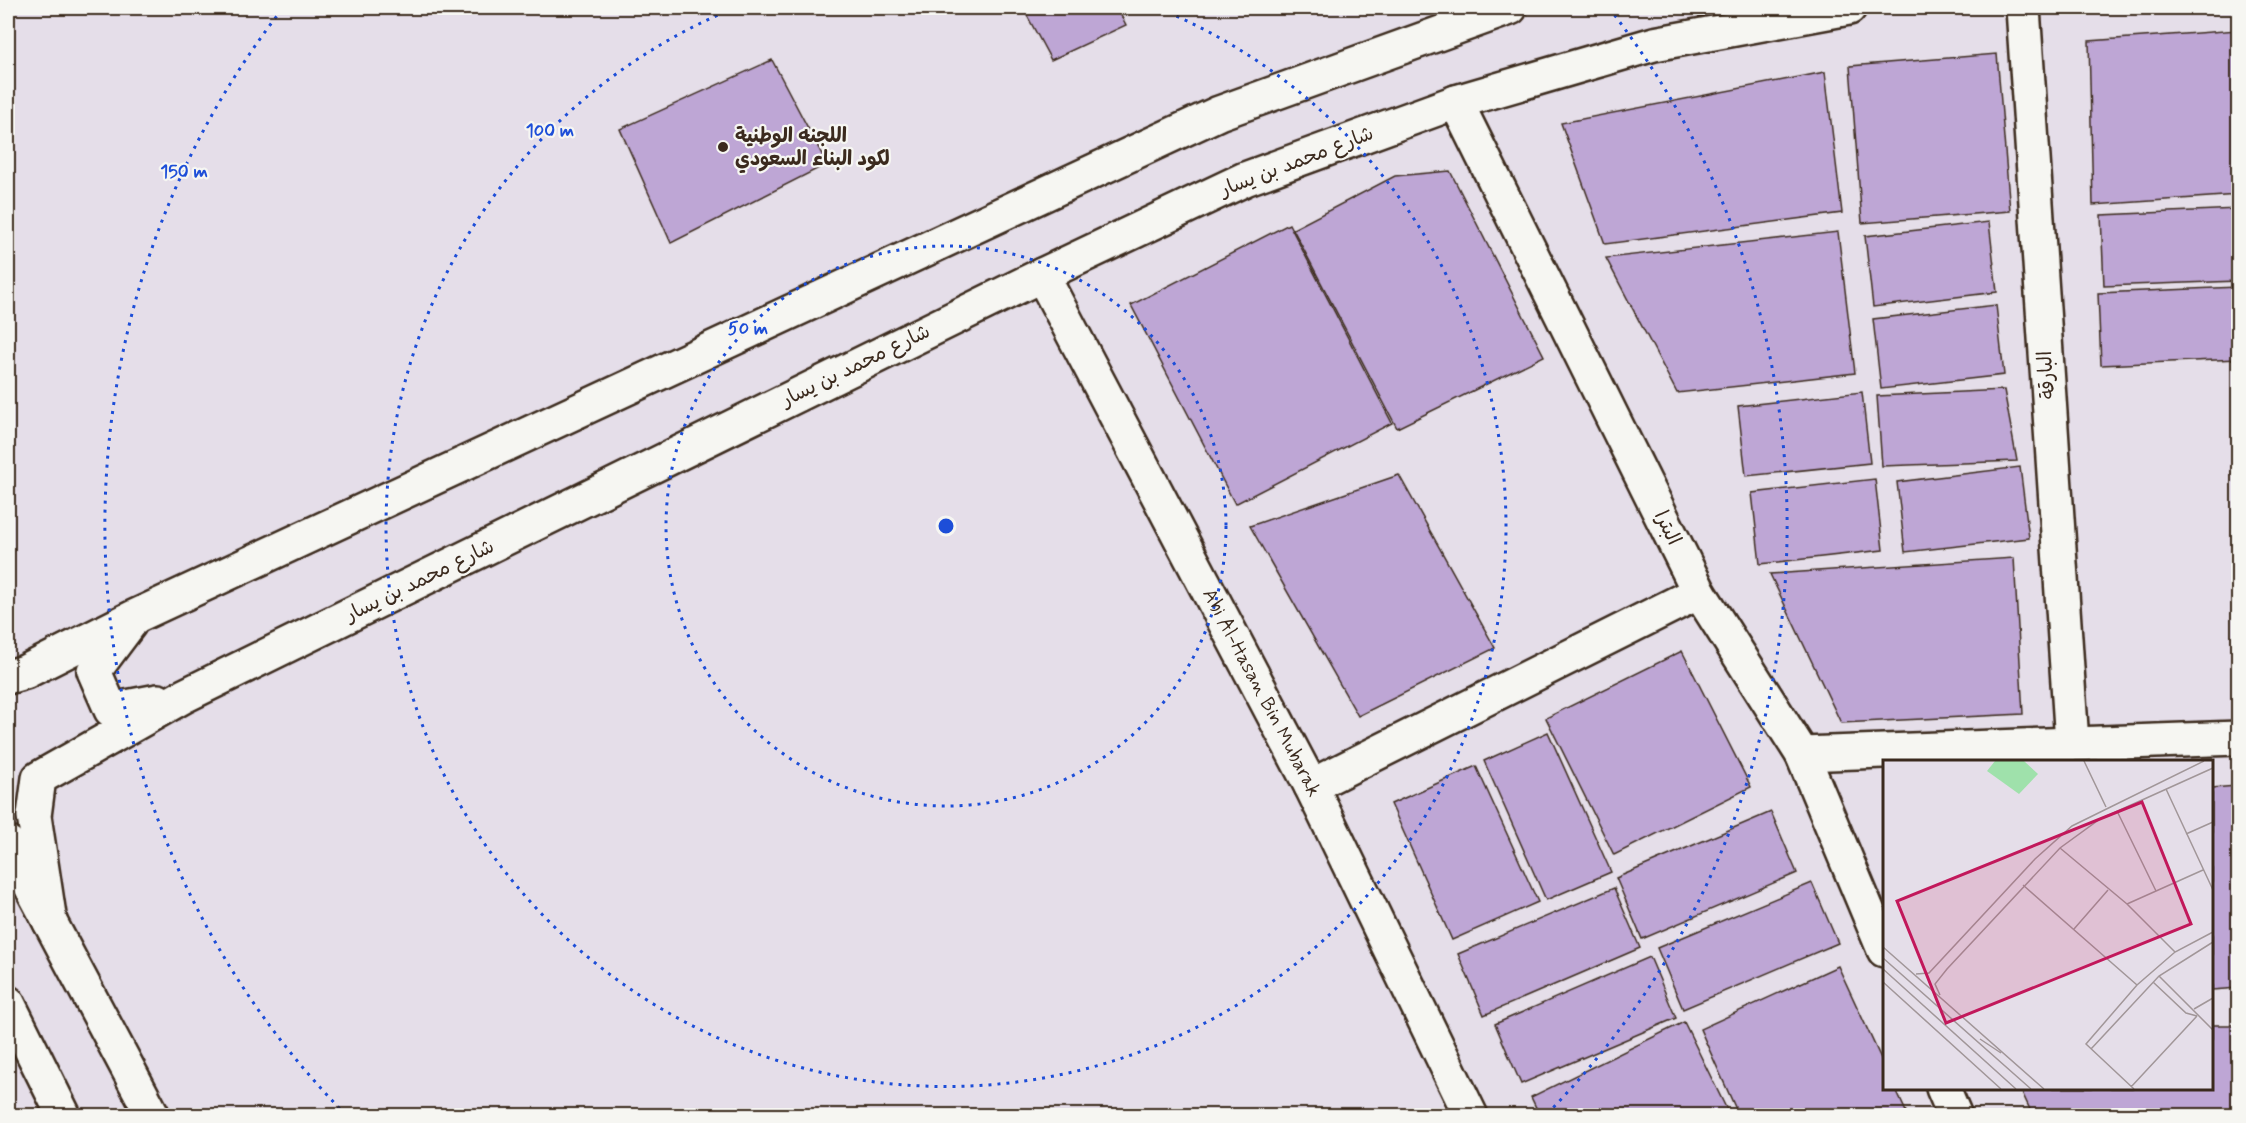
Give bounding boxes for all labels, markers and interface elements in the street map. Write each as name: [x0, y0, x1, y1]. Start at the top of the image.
text: 100 m: [526, 119, 574, 143]
street label: شارع محمد بن يسار: [1214, 120, 1378, 204]
place label: اللجنه الوطنية لكود البناء السعودي: [735, 123, 890, 174]
marker: اللجنه الوطنية لكود البناء السعودي: [716, 140, 730, 154]
text: 150 m: [160, 160, 208, 184]
text: 50 m: [728, 317, 768, 341]
street label: شارع محمد بن يسار: [775, 318, 935, 415]
street label: البارقة: [2032, 350, 2062, 400]
street label: البترا: [1647, 506, 1687, 550]
centre of rings: [936, 516, 956, 536]
street label: شارع محمد بن يسار: [339, 533, 499, 630]
street label: Abi Al-Hasan Bin Mubarak: [1196, 584, 1328, 801]
inset map: [1883, 760, 2213, 1090]

